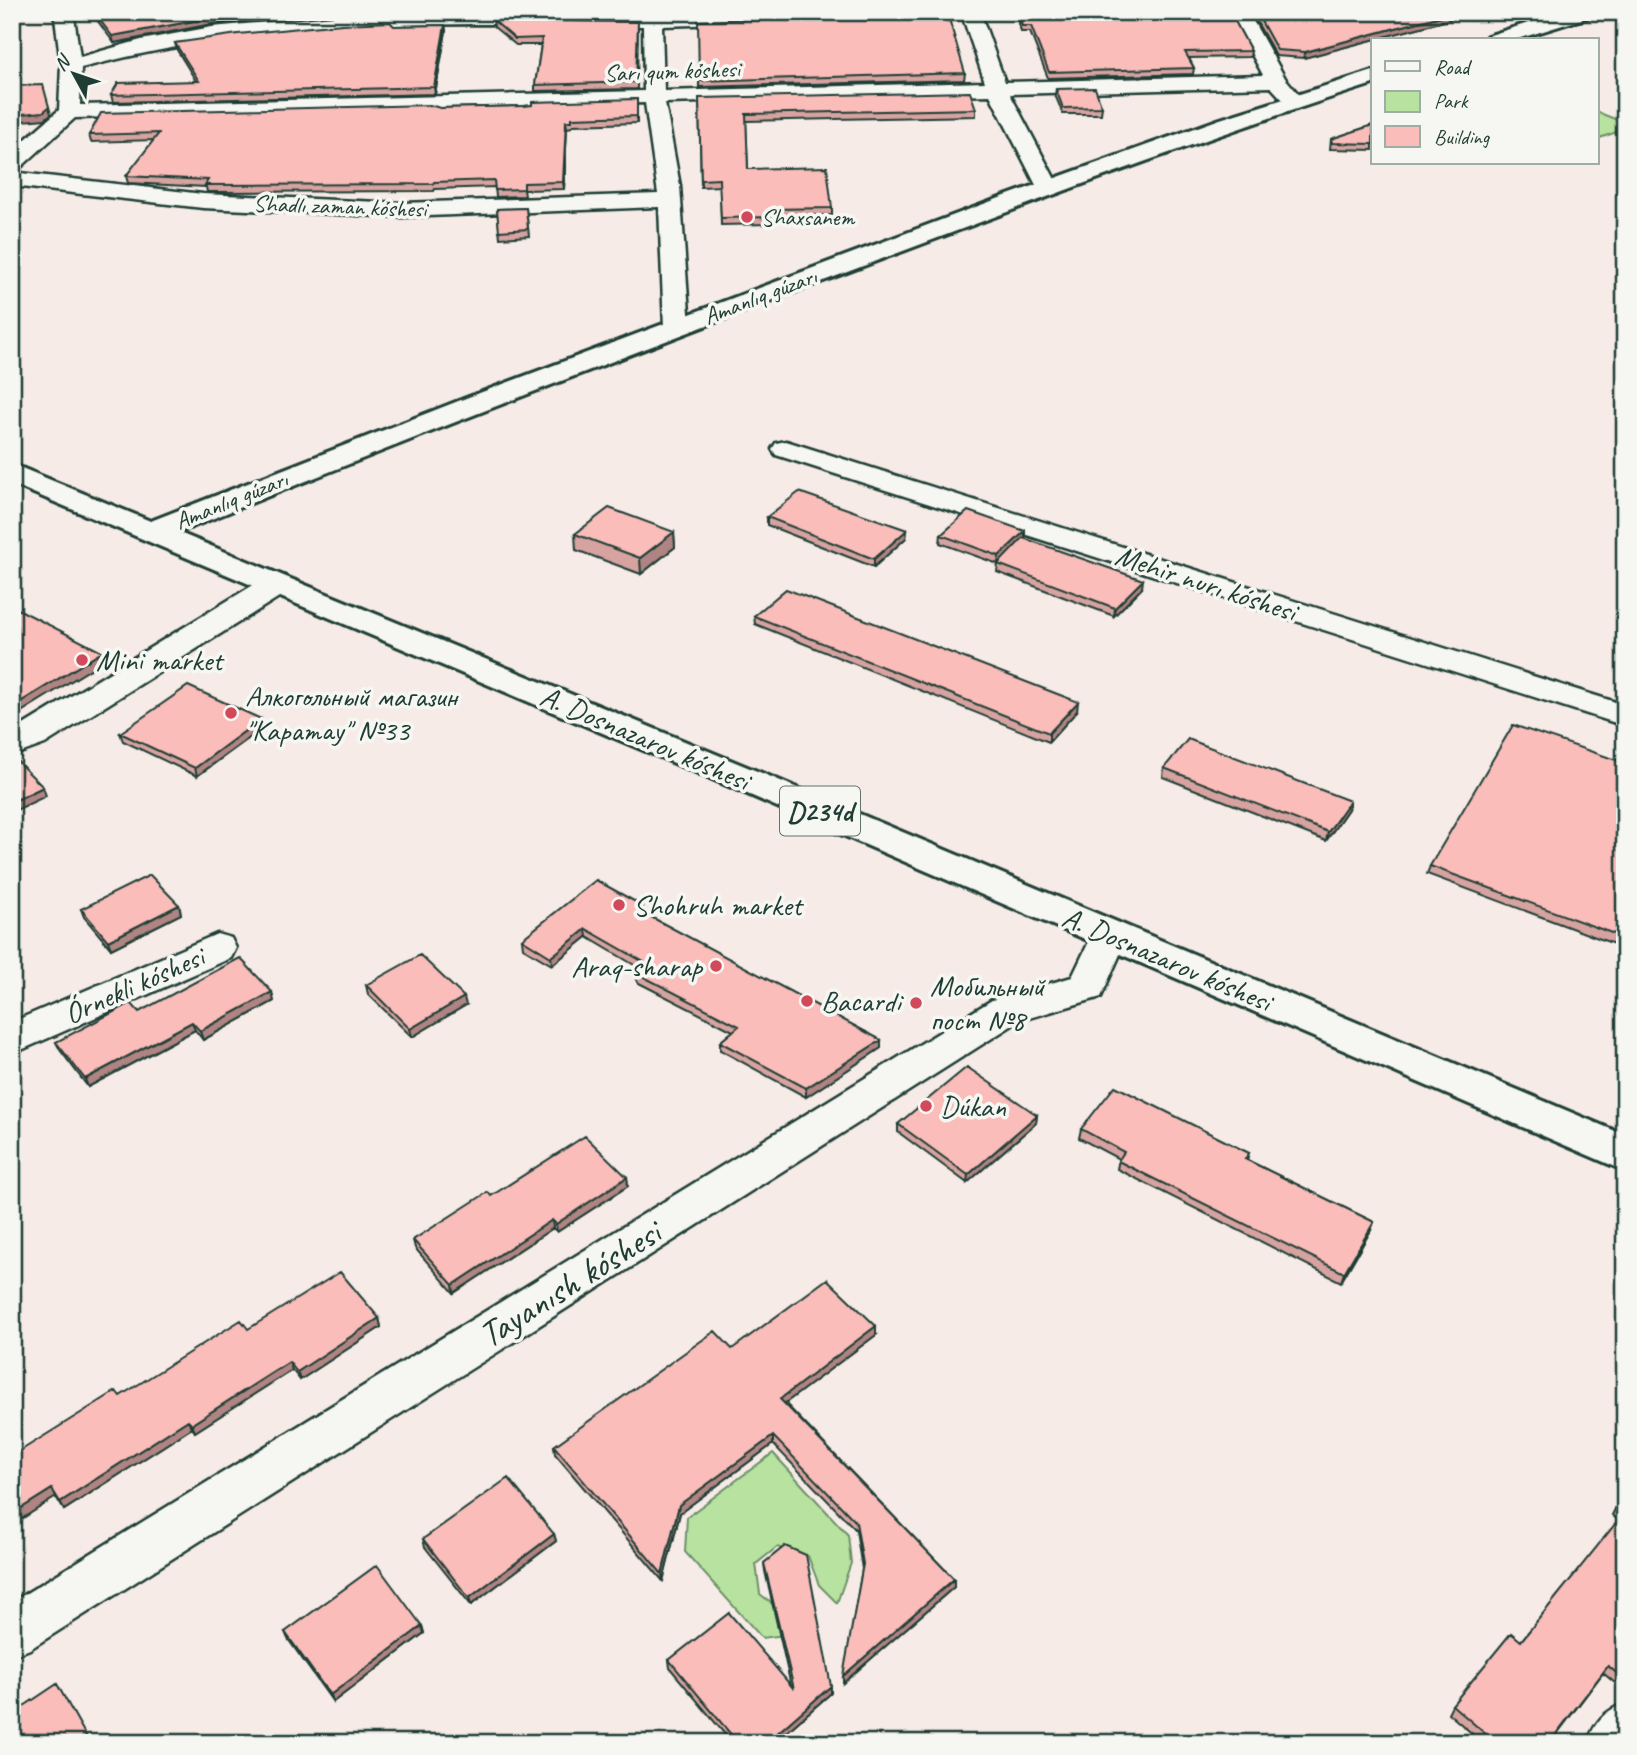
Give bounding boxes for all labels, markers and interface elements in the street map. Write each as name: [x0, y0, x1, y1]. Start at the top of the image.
north arrow: [38, 38, 108, 108]
legend: [1371, 38, 1598, 164]
text: N: [49, 49, 77, 76]
street label: Sarı qum kóshesi: [604, 54, 743, 88]
text: Road: [1434, 54, 1473, 80]
text: Park: [1434, 88, 1469, 114]
text: Building: [1434, 124, 1491, 150]
street label: Shadlı zaman kóshesi: [253, 188, 430, 224]
place label: Shaxsanem: [761, 202, 855, 232]
marker: Shaxsanem: [739, 209, 755, 225]
street label: Amanlıq gúzarı: [699, 260, 822, 331]
street label: Amanlıq gúzarı: [170, 463, 293, 536]
street label: Mehir nurı kóshesi: [1111, 536, 1305, 631]
place label: Mini market: [96, 641, 225, 679]
marker: Mini market: [74, 652, 90, 668]
place label: Алкогольный магазин "Каратау" №33: [245, 677, 459, 749]
street label: A. Dosnazarov kóshesi: [535, 677, 758, 800]
marker: Алкогольный магазин "Каратау" №33: [223, 705, 239, 721]
road number: D234d: [780, 786, 860, 836]
place label: Shohruh market: [633, 886, 805, 924]
marker: Shohruh market: [611, 897, 627, 913]
street label: A. Dosnazarov kóshesi: [1057, 898, 1280, 1021]
street label: Órnekli kóshesi: [58, 936, 213, 1033]
place label: Araq-sharap: [571, 947, 704, 985]
marker: Araq-sharap: [708, 958, 724, 974]
place label: Мобильный пост №8: [930, 967, 1046, 1039]
place label: Bacardi: [821, 982, 904, 1020]
marker: Bacardi: [799, 993, 815, 1009]
marker: Мобильный пост №8: [908, 995, 924, 1011]
place label: Dúkan: [940, 1087, 1006, 1125]
marker: Dúkan: [918, 1098, 934, 1114]
street label: Tayanısh kóshesi: [469, 1207, 673, 1358]

